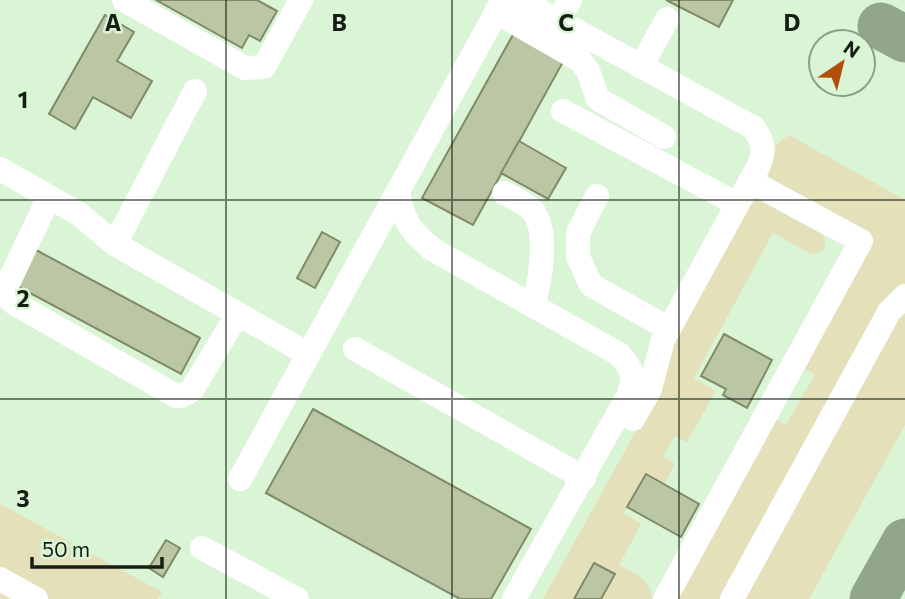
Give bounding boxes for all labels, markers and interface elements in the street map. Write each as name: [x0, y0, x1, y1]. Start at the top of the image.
text: A: [105, 8, 122, 36]
text: B: [331, 8, 347, 36]
text: C: [558, 8, 574, 36]
text: D: [784, 8, 801, 36]
north arrow: [807, 28, 877, 98]
text: N: [840, 35, 864, 62]
text: 1: [18, 85, 28, 113]
text: 2: [16, 284, 30, 312]
text: 3: [16, 484, 30, 512]
scale bar: [32, 526, 161, 570]
text: 50 m: [42, 536, 90, 561]

